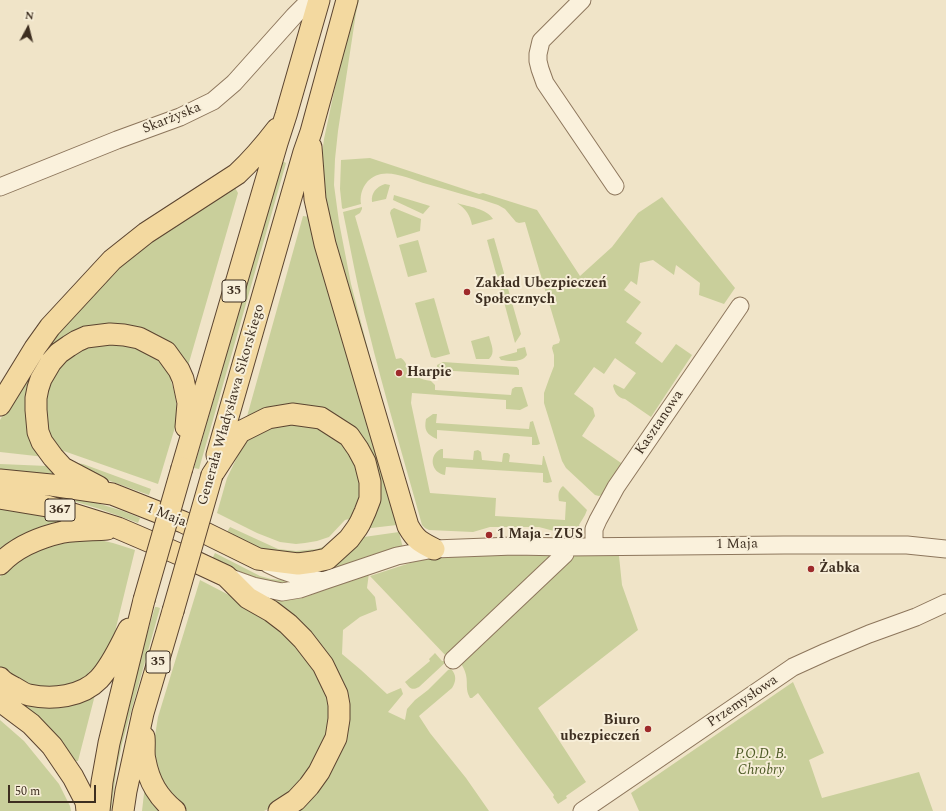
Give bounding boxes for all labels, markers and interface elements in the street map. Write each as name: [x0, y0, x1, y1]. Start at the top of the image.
text: N: [24, 7, 35, 25]
north arrow: [8, 8, 48, 48]
street label: Skarżyska: [140, 100, 204, 138]
place label: Zakład Ubezpieczeń Społecznych: [475, 276, 607, 308]
road number: 35: [222, 280, 246, 302]
marker: Zakład Ubezpieczeń Społecznych: [462, 287, 472, 297]
street label: Generała Władysława Sikorskiego: [195, 302, 269, 508]
place label: Harpie: [407, 365, 452, 381]
marker: Harpie: [394, 368, 404, 378]
street label: Kasztanowa: [632, 388, 688, 458]
road number: 367: [45, 499, 75, 521]
street label: 1 Maja: [143, 500, 189, 532]
place label: 1 Maja - ZUS: [497, 527, 583, 543]
marker: 1 Maja - ZUS: [484, 530, 494, 540]
street label: 1 Maja: [716, 536, 758, 554]
place label: Żabka: [819, 561, 860, 577]
marker: Żabka: [806, 564, 816, 574]
road number: 35: [146, 651, 170, 673]
street label: Przemysłowa: [705, 672, 781, 732]
place label: Biuro ubezpieczeń: [560, 713, 640, 746]
marker: Biuro ubezpieczeń: [643, 724, 653, 734]
park label: P.O.D. B. Chrobry: [735, 747, 787, 780]
scale bar: [10, 777, 98, 803]
text: 50 m: [15, 782, 40, 801]

